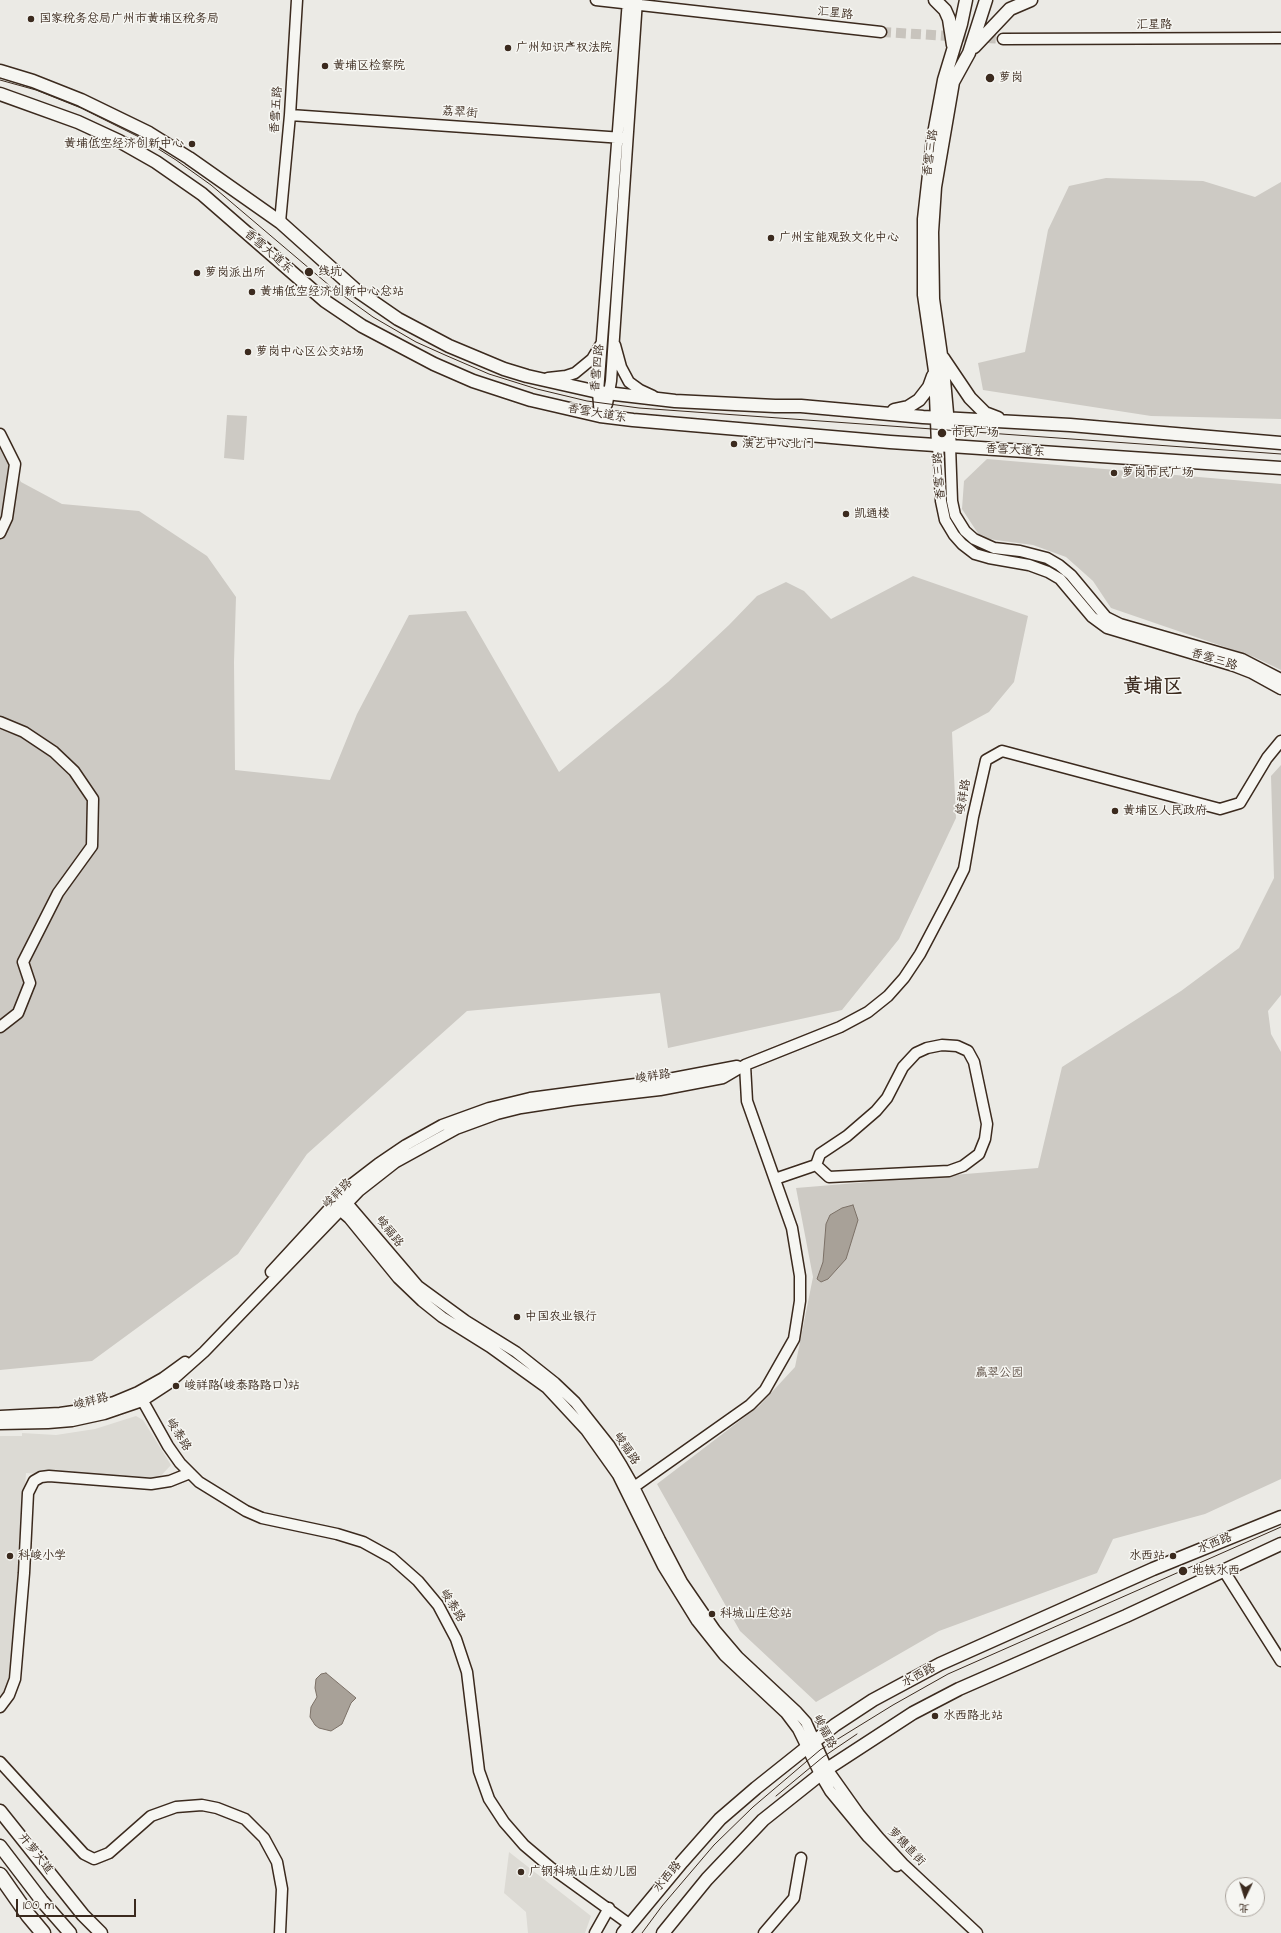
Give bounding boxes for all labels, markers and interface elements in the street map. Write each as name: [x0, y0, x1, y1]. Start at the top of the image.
street label: 汇星路: [816, 5, 854, 23]
place label: 国家税务总局广州市黄埔区税务局: [39, 12, 219, 26]
marker: 国家税务总局广州市黄埔区税务局: [26, 14, 36, 24]
street label: 汇星路: [1136, 18, 1172, 32]
place label: 广州知识产权法院: [516, 41, 612, 55]
marker: 广州知识产权法院: [503, 43, 513, 53]
place label: 黄埔区检察院: [333, 59, 405, 73]
marker: 黄埔区检察院: [320, 61, 330, 71]
place label: 萝岗: [999, 71, 1023, 85]
marker: 萝岗: [984, 72, 996, 84]
street label: 香雪五路: [268, 86, 286, 134]
street label: 荔翠街: [442, 105, 478, 121]
street label: 香雪三路: [921, 128, 941, 178]
place label: 黄埔低空经济创新中心: [64, 137, 184, 151]
marker: 黄埔低空经济创新中心: [187, 139, 197, 149]
street label: 香雪大道东: [241, 227, 295, 277]
place label: 广州宝能观致文化中心: [779, 231, 899, 245]
marker: 广州宝能观致文化中心: [766, 233, 776, 243]
place label: 线坑: [318, 265, 342, 279]
place label: 萝岗派出所: [205, 266, 265, 280]
marker: 线坑: [303, 266, 315, 278]
marker: 萝岗派出所: [192, 268, 202, 278]
place label: 黄埔低空经济创新中心总站: [260, 285, 404, 299]
marker: 黄埔低空经济创新中心总站: [247, 287, 257, 297]
street label: 香雪四路: [588, 343, 608, 393]
place label: 萝岗中心区公交站场: [256, 345, 364, 359]
marker: 萝岗中心区公交站场: [243, 347, 253, 357]
street label: 香雪大道东: [566, 402, 628, 426]
place label: 市民广场: [951, 426, 999, 440]
marker: 市民广场: [936, 427, 948, 439]
place label: 演艺中心北门: [742, 437, 814, 451]
marker: 演艺中心北门: [729, 439, 739, 449]
street label: 香雪大道东: [985, 442, 1045, 460]
street label: 香雪三路: [931, 452, 949, 500]
place label: 萝岗市民广场: [1122, 466, 1194, 480]
marker: 萝岗市民广场: [1109, 468, 1119, 478]
place label: 凯通楼: [854, 507, 890, 521]
marker: 凯通楼: [841, 509, 851, 519]
street label: 香雪三路: [1189, 646, 1239, 674]
district label: 黄埔区: [1123, 676, 1183, 700]
street label: 峻祥路: [953, 778, 975, 816]
place label: 黄埔区人民政府: [1123, 804, 1207, 818]
marker: 黄埔区人民政府: [1110, 806, 1120, 816]
street label: 峻祥路: [634, 1067, 672, 1087]
street label: 峻祥路: [320, 1176, 356, 1212]
street label: 峻福路: [372, 1213, 406, 1251]
place label: 中国农业银行: [525, 1310, 597, 1324]
marker: 中国农业银行: [512, 1312, 522, 1322]
park label: 赢翠公园: [975, 1366, 1023, 1380]
place label: 峻祥路(峻泰路路口)站: [184, 1379, 300, 1393]
marker: 峻祥路(峻泰路路口)站: [171, 1381, 181, 1391]
street label: 峻祥路: [72, 1391, 110, 1413]
street label: 峻泰路: [162, 1416, 194, 1454]
street label: 峻福路: [610, 1430, 642, 1468]
street label: 水西路: [1196, 1531, 1234, 1557]
place label: 科峻小学: [18, 1549, 66, 1563]
place label: 水西站: [1129, 1549, 1165, 1563]
marker: 科峻小学: [5, 1551, 15, 1561]
marker: 水西站: [1168, 1551, 1178, 1561]
place label: 地铁水西: [1192, 1564, 1240, 1578]
marker: 地铁水西: [1177, 1565, 1189, 1577]
street label: 峻泰路: [436, 1587, 468, 1625]
place label: 科城山庄总站: [720, 1607, 792, 1621]
marker: 科城山庄总站: [707, 1609, 717, 1619]
street label: 水西路: [900, 1661, 938, 1691]
place label: 水西路北站: [943, 1709, 1003, 1723]
marker: 水西路北站: [930, 1711, 940, 1721]
street label: 峻福路: [809, 1713, 839, 1751]
street label: 萝穗直街: [884, 1825, 928, 1869]
street label: 开萝大道: [15, 1831, 55, 1877]
street label: 水西路: [651, 1859, 685, 1895]
place label: 广钢科城山庄幼儿园: [529, 1865, 637, 1879]
marker: 广钢科城山庄幼儿园: [516, 1867, 526, 1877]
north arrow: [1225, 1877, 1265, 1917]
scale bar: [18, 1891, 138, 1917]
text: 100 m: [23, 1897, 54, 1914]
text: 北: [1238, 1901, 1250, 1916]

